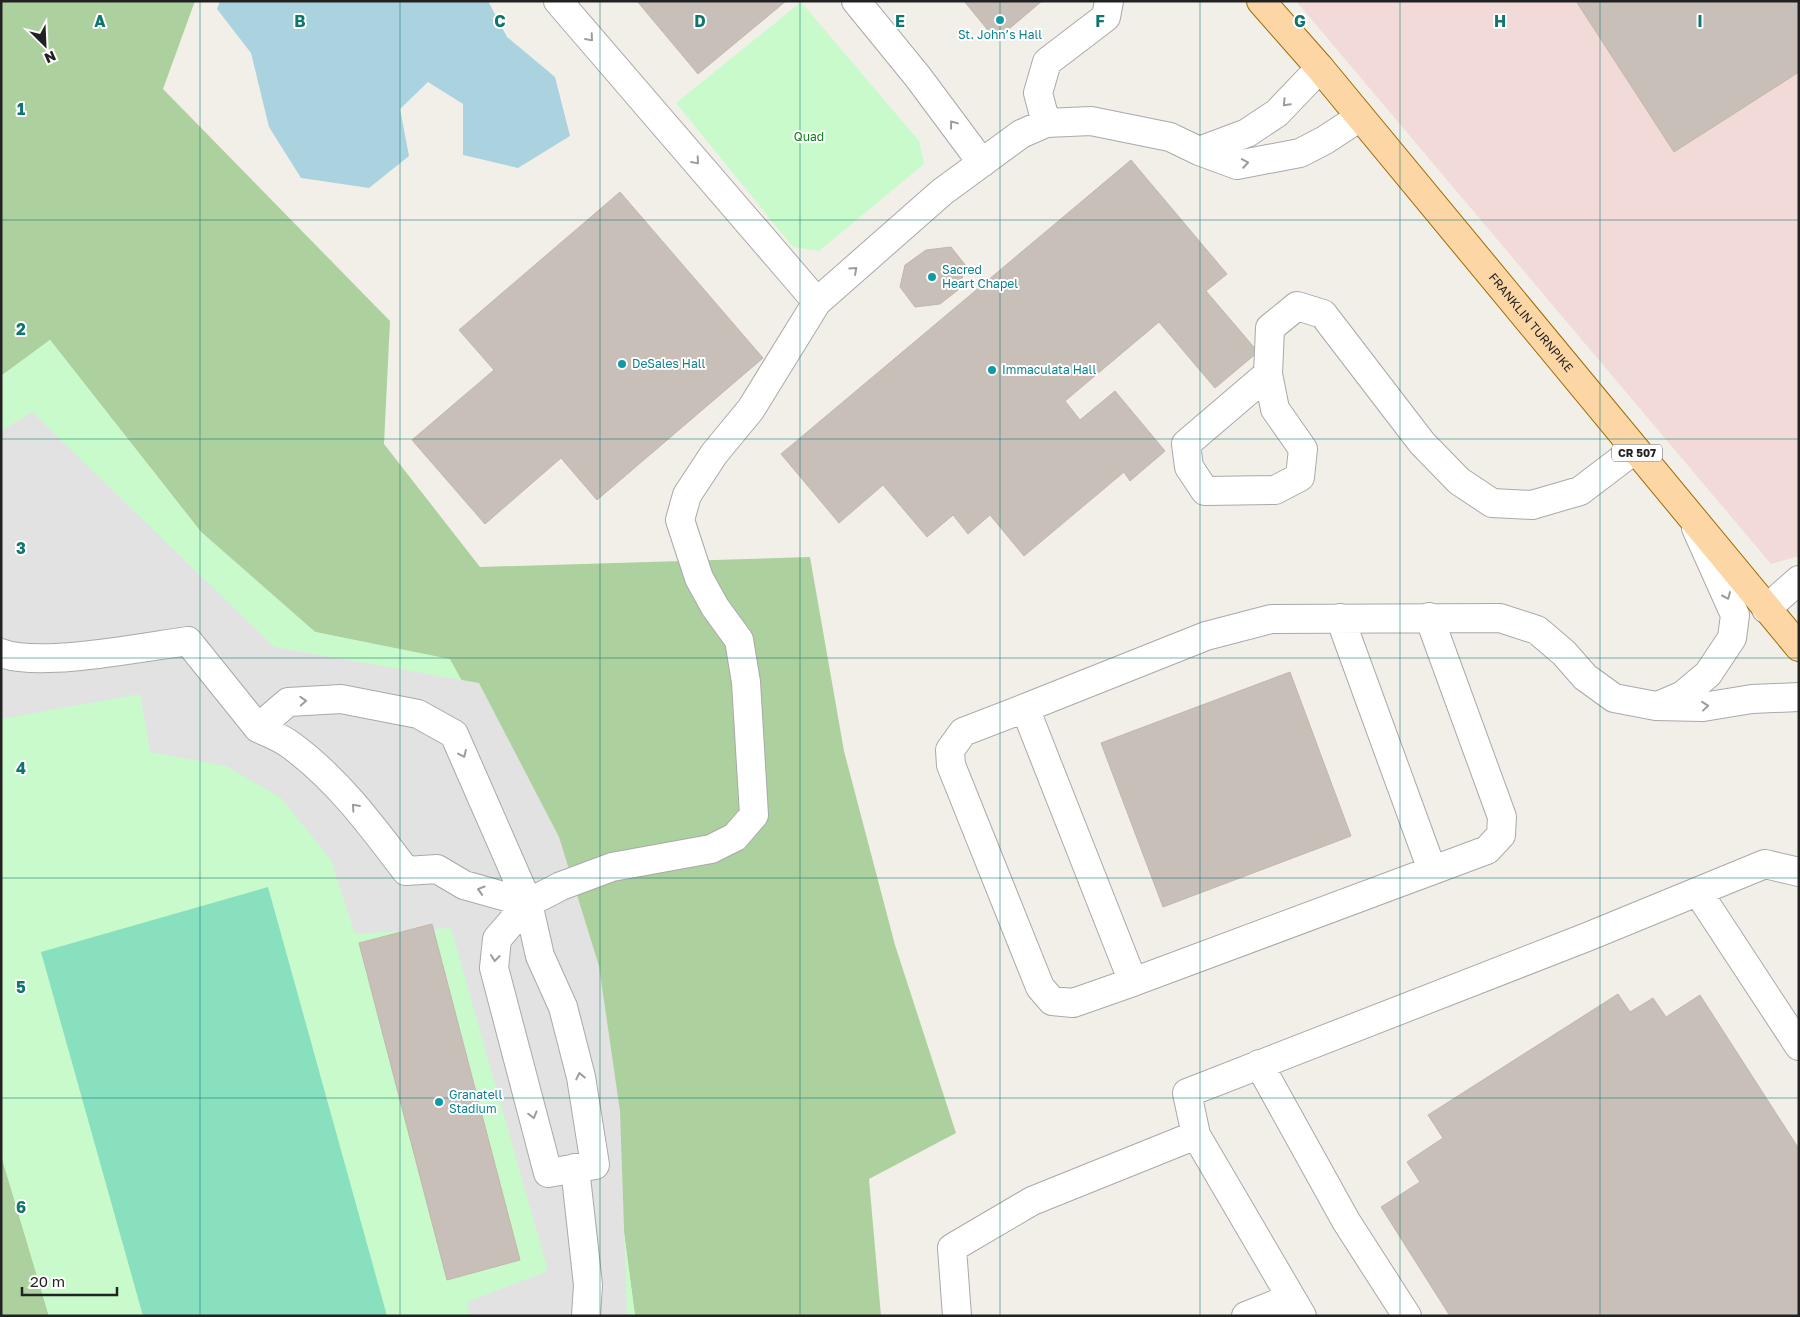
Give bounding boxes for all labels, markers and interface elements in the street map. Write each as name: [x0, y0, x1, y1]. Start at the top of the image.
text: A: [94, 11, 106, 31]
text: B: [294, 11, 306, 31]
text: C: [494, 11, 506, 31]
text: D: [694, 11, 706, 31]
text: E: [895, 11, 905, 31]
text: F: [1095, 11, 1105, 31]
text: G: [1294, 11, 1306, 31]
text: H: [1494, 11, 1506, 31]
text: I: [1697, 11, 1703, 31]
marker: St. John’s Hall: [994, 14, 1006, 26]
north arrow: [20, 20, 70, 70]
place label: St. John’s Hall: [958, 27, 1042, 42]
one-way arrow: [584, 33, 593, 42]
text: N: [42, 47, 59, 67]
one-way arrow: [1283, 98, 1292, 107]
text: 1: [17, 99, 25, 119]
one-way arrow: [950, 120, 959, 130]
park label: Quad: [794, 129, 824, 144]
one-way arrow: [690, 156, 699, 165]
one-way arrow: [1241, 159, 1249, 169]
place label: Sacred Heart Chapel: [942, 262, 1018, 291]
one-way arrow: [848, 267, 857, 276]
street label: FRANKLIN TURNPIKE: [1486, 270, 1577, 375]
marker: Sacred Heart Chapel: [926, 271, 938, 283]
text: 2: [16, 319, 26, 339]
place label: DeSales Hall: [632, 356, 706, 371]
marker: DeSales Hall: [616, 358, 628, 370]
place label: Immaculata Hall: [1002, 362, 1096, 377]
marker: Immaculata Hall: [986, 364, 998, 376]
road number: CR 507: [1612, 444, 1662, 462]
text: 3: [16, 538, 26, 558]
one-way arrow: [1720, 591, 1731, 600]
one-way arrow: [299, 696, 307, 707]
one-way arrow: [1701, 701, 1709, 712]
one-way arrow: [457, 749, 468, 758]
text: 4: [16, 758, 26, 778]
one-way arrow: [352, 803, 361, 812]
one-way arrow: [477, 885, 485, 896]
one-way arrow: [490, 954, 501, 962]
text: 5: [16, 977, 26, 997]
one-way arrow: [575, 1071, 586, 1080]
place label: Granatell Stadium: [449, 1087, 502, 1116]
marker: Granatell Stadium: [433, 1096, 445, 1108]
one-way arrow: [527, 1111, 538, 1120]
text: 6: [16, 1197, 26, 1217]
scale bar: [22, 1264, 118, 1296]
text: 20 m: [30, 1272, 65, 1290]

